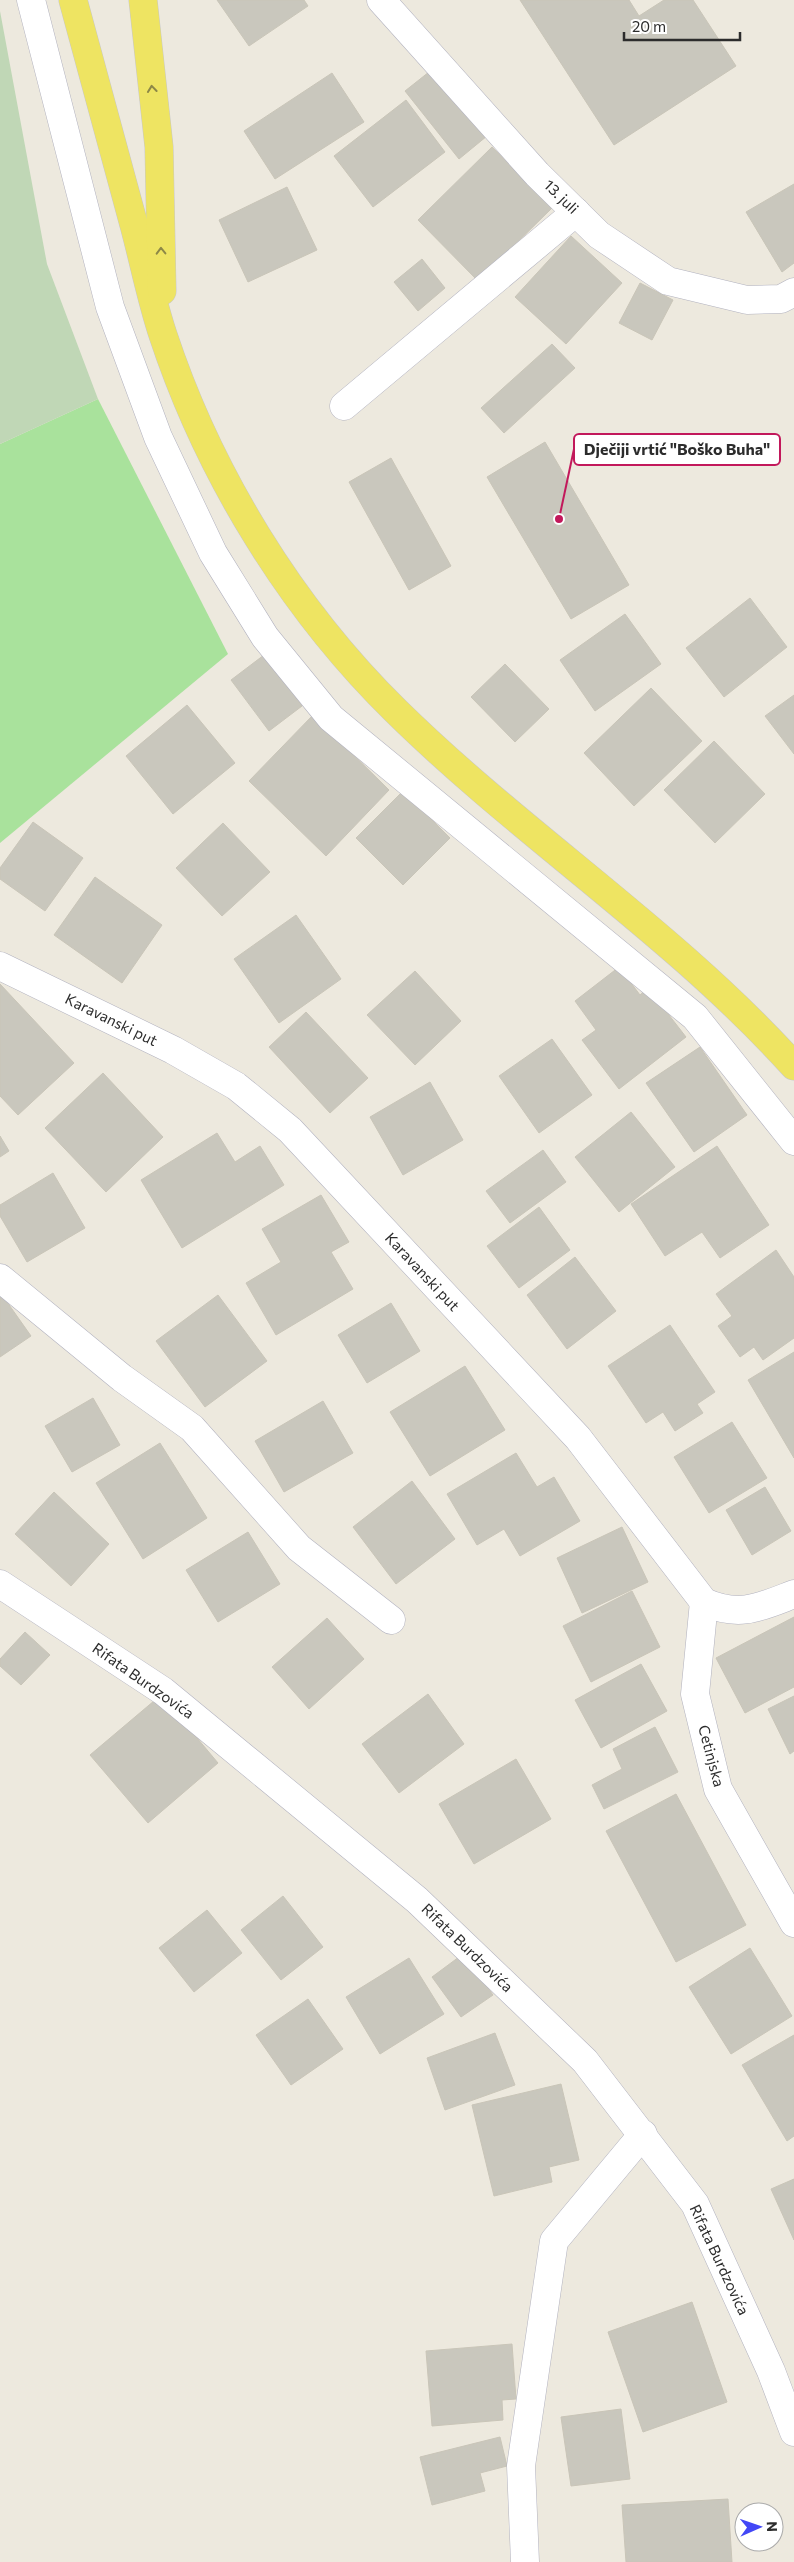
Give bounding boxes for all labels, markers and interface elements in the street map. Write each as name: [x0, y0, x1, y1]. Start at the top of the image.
scale bar: [624, 10, 740, 42]
text: 20 m: [632, 17, 666, 35]
one-way arrow: [147, 85, 158, 93]
street label: 13. juli: [541, 176, 583, 217]
one-way arrow: [156, 247, 166, 255]
callout: Dječiji vrtić "Boško Buha": [574, 434, 780, 465]
text: Dječiji vrtić "Boško Buha": [584, 439, 770, 458]
street label: Karavanski put: [62, 989, 161, 1049]
street label: Karavanski put: [382, 1228, 464, 1314]
street label: Rifata Burdzovića: [89, 1638, 198, 1722]
street label: Cetinjska: [695, 1723, 729, 1789]
street label: Rifata Burdzovića: [418, 1899, 517, 1995]
street label: Rifata Burdzovića: [686, 2201, 753, 2318]
north arrow: [734, 2502, 784, 2552]
text: N: [764, 2521, 781, 2532]

